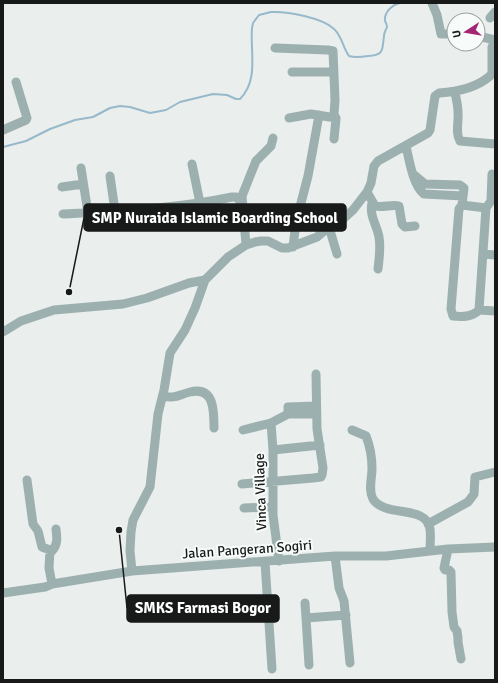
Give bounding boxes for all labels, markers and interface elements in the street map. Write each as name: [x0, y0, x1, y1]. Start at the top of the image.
north arrow: [446, 12, 486, 52]
text: U: [450, 29, 464, 39]
callout: SMP Nuraida Islamic Boarding School: [84, 204, 346, 231]
text: SMP Nuraida Islamic Boarding School: [92, 209, 338, 227]
street label: Vinca Village: [251, 453, 270, 531]
street label: Jalan Pangeran Sogiri: [182, 536, 312, 563]
callout: SMKS Farmasi Bogor: [127, 595, 279, 622]
text: SMKS Farmasi Bogor: [135, 599, 271, 617]

